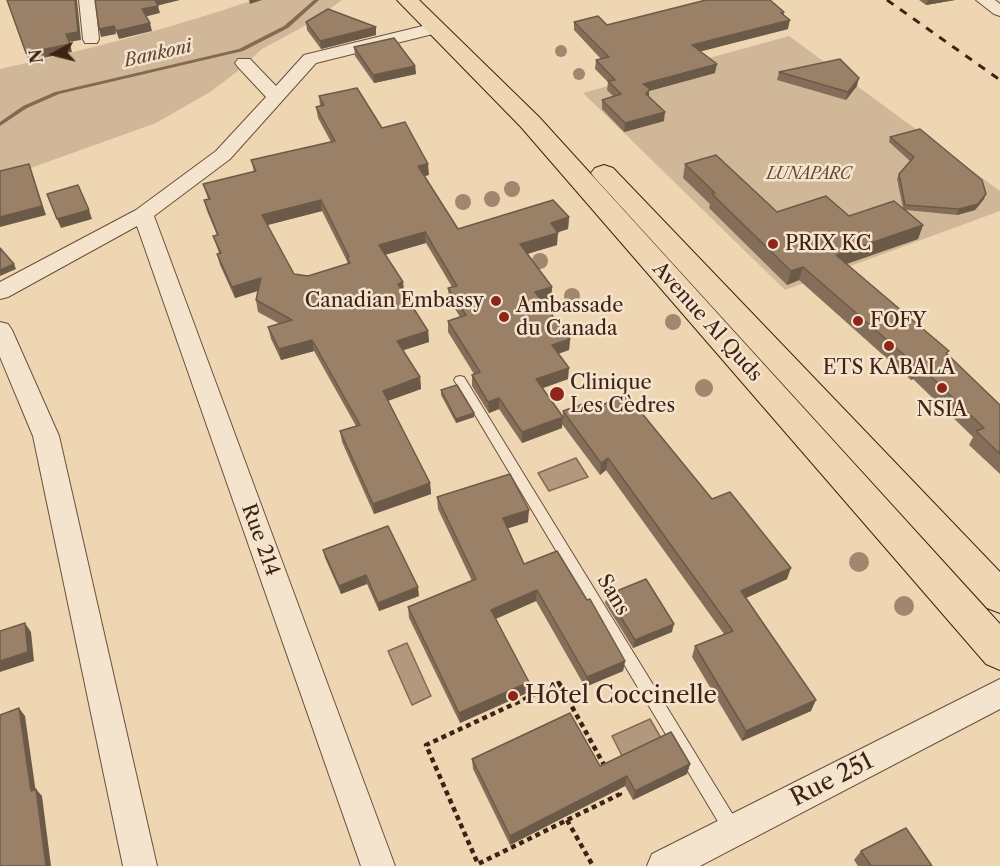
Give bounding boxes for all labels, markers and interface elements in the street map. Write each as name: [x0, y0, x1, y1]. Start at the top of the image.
north arrow: [24, 24, 84, 84]
water label: Bankoni: [122, 36, 194, 72]
text: N: [25, 48, 47, 64]
park label: LUNAPARC: [766, 164, 852, 184]
place label: PRIX KC: [785, 232, 871, 256]
marker: PRIX KC: [766, 237, 780, 251]
street label: Avenue Al Quds: [647, 257, 767, 387]
place label: Canadian Embassy: [305, 289, 484, 313]
marker: Canadian Embassy: [489, 294, 503, 308]
place label: Ambassade du Canada: [516, 294, 623, 341]
place label: FOFY: [870, 309, 926, 333]
marker: Ambassade du Canada: [497, 310, 511, 324]
marker: FOFY: [851, 314, 865, 328]
marker: ETS KABALA: [882, 339, 896, 353]
place label: ETS KABALA: [823, 356, 955, 380]
place label: Clinique Les Cèdres: [570, 371, 675, 418]
marker: NSIA: [935, 381, 949, 395]
marker: Clinique Les Cèdres: [548, 385, 566, 403]
place label: NSIA: [917, 398, 967, 422]
street label: Rue 214: [236, 501, 284, 579]
street label: Sans: [591, 570, 635, 620]
place label: Hôtel Coccinelle: [525, 682, 717, 710]
marker: Hôtel Coccinelle: [506, 689, 520, 703]
street label: Rue 251: [786, 747, 878, 813]

